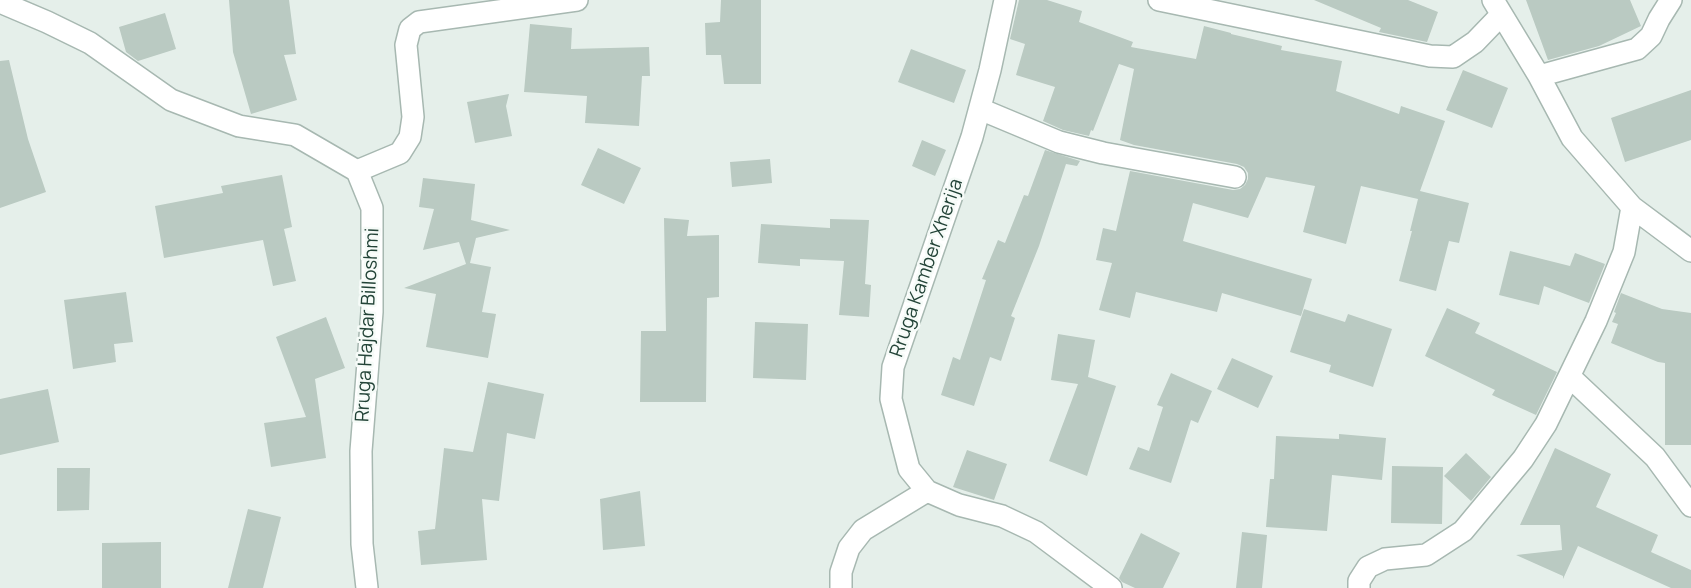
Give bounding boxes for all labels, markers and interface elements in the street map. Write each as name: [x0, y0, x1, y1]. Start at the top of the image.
street label: Rruga Kamber Xherija: [886, 176, 968, 360]
street label: Rruga Hajdar Billoshmi: [352, 227, 384, 423]

